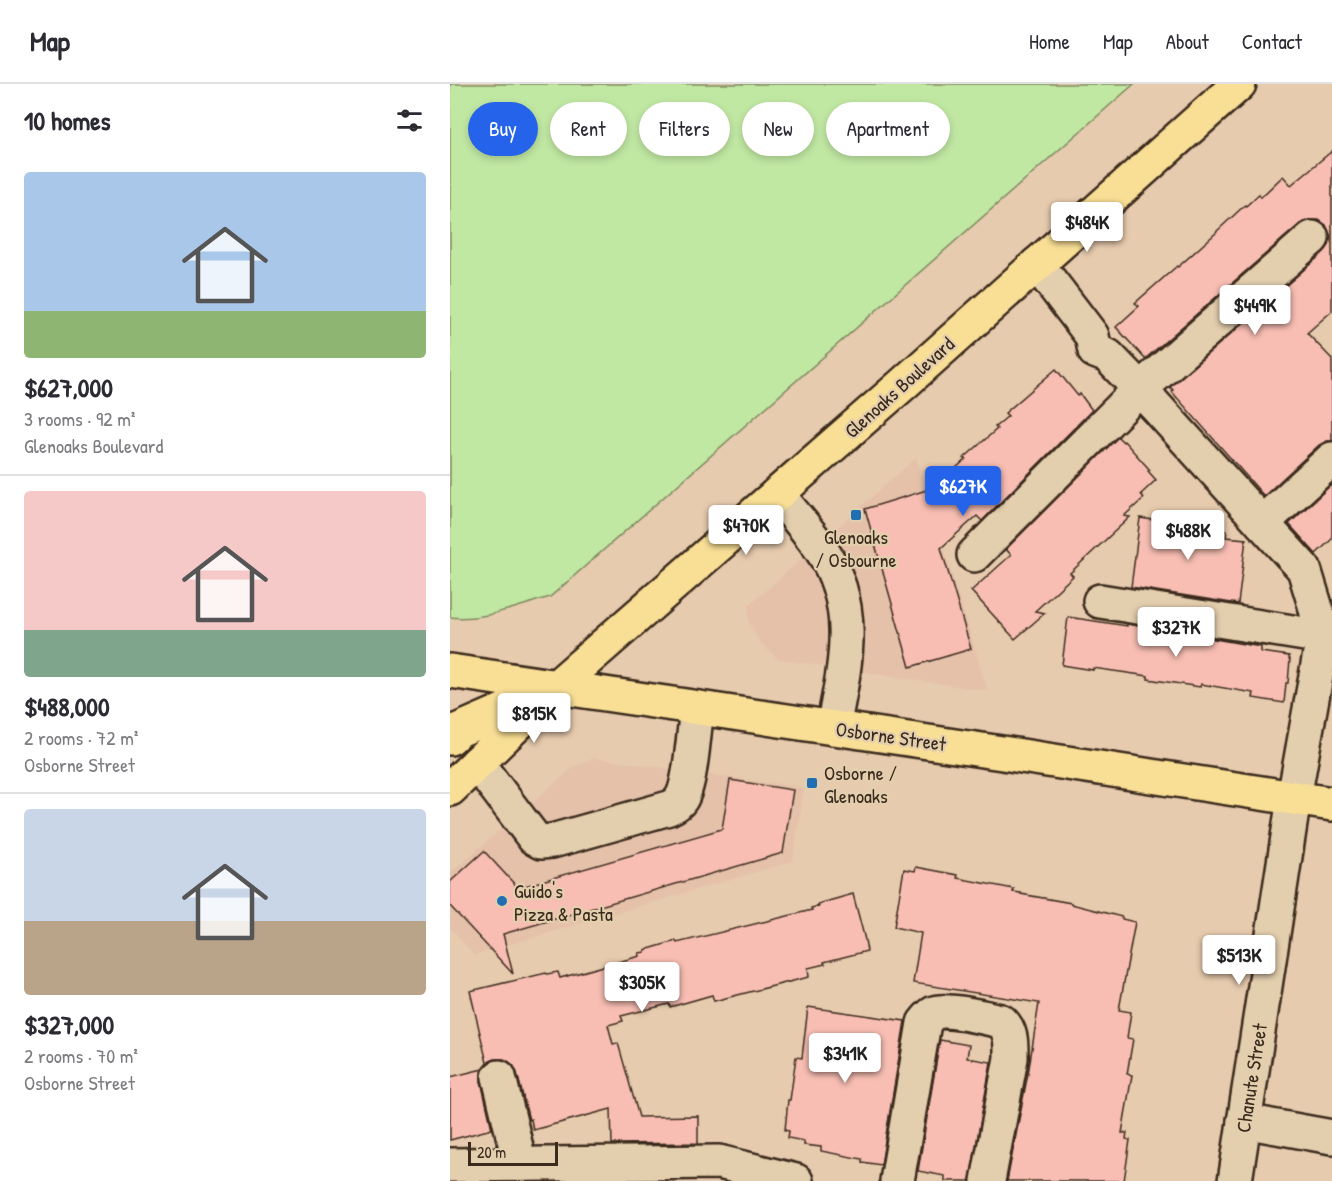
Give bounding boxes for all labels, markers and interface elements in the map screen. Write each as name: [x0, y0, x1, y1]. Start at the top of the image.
text: Map: [30, 22, 70, 60]
text: Home: [1029, 27, 1070, 56]
text: Map: [1103, 27, 1133, 56]
text: About: [1166, 27, 1209, 56]
text: Contact: [1242, 27, 1302, 56]
chip: Buy: [468, 102, 538, 156]
chip: Rent: [550, 102, 627, 156]
chip: Filters: [639, 102, 730, 156]
chip: New: [742, 102, 814, 156]
chip: Apartment: [826, 102, 950, 156]
text: 10 homes: [24, 103, 111, 138]
icon: filters: [393, 104, 426, 137]
pin: $484K: [1045, 202, 1129, 253]
text: $484K: [1065, 208, 1109, 235]
icon: home: [171, 211, 279, 319]
pin: $449K: [1213, 285, 1297, 336]
text: $449K: [1234, 291, 1276, 318]
street label: Glenoaks Boulevard: [838, 330, 960, 444]
text: $627,000: [24, 370, 113, 405]
text: 3 rooms · 92 m²: [24, 405, 135, 432]
text: Glenoaks Boulevard: [24, 432, 163, 459]
pin: $627K: [921, 466, 1005, 517]
text: $627K: [939, 472, 987, 499]
pin: $470K: [704, 505, 788, 556]
marker: Glenoaks / Osbourne: [849, 508, 863, 522]
pin: $488K: [1146, 510, 1230, 561]
text: $470K: [723, 511, 769, 538]
text: $488K: [1165, 516, 1211, 543]
place label: Glenoaks / Osbourne: [816, 523, 896, 573]
icon: home: [171, 530, 279, 638]
pin: $327K: [1134, 607, 1218, 658]
text: $327K: [1152, 613, 1200, 640]
text: $488,000: [24, 689, 110, 724]
pin: $815K: [492, 693, 576, 744]
text: $815K: [512, 699, 556, 726]
street label: Osborne Street: [834, 715, 949, 757]
text: 2 rooms · 72 m²: [24, 724, 138, 751]
text: Osborne Street: [24, 751, 135, 778]
place label: Osborne / Glenoaks: [824, 759, 897, 809]
marker: Osborne / Glenoaks: [805, 776, 819, 790]
icon: home: [171, 848, 279, 956]
place label: Guido's Pizza & Pasta: [514, 877, 613, 927]
marker: Guido's Pizza & Pasta: [495, 894, 509, 908]
pin: $513K: [1197, 935, 1281, 986]
text: $513K: [1216, 941, 1262, 968]
pin: $305K: [600, 962, 684, 1013]
text: $305K: [619, 968, 665, 995]
text: $327,000: [24, 1007, 114, 1042]
street label: Chanute Street: [1229, 1020, 1273, 1135]
pin: $341K: [803, 1033, 887, 1084]
text: $341K: [823, 1039, 867, 1066]
text: 2 rooms · 70 m²: [24, 1042, 138, 1069]
text: Osborne Street: [24, 1069, 135, 1096]
scale bar: [468, 1139, 558, 1166]
text: 20 m: [477, 1141, 506, 1163]

